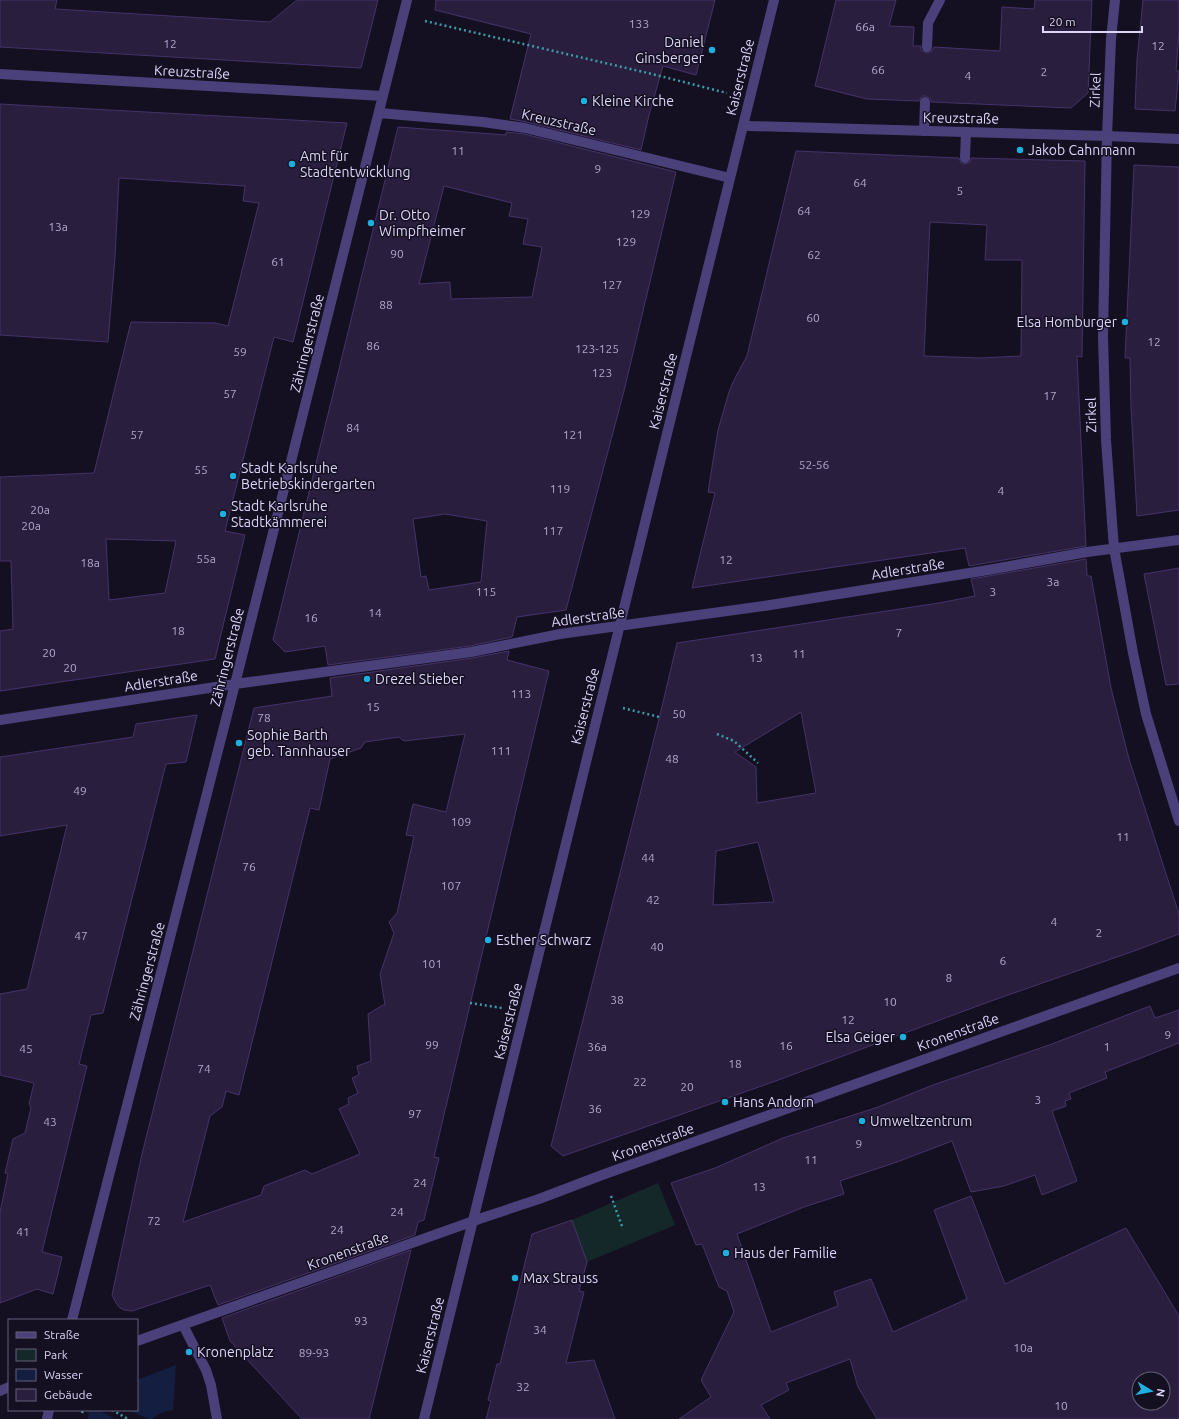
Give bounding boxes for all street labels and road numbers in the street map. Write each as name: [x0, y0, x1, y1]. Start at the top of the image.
street label: Kaiserstraße: [723, 37, 757, 117]
street label: Kreuzstraße: [154, 62, 230, 82]
street label: Zirkel: [1086, 72, 1104, 108]
street label: Kreuzstraße: [520, 106, 598, 138]
street label: Kreuzstraße: [923, 109, 999, 127]
street label: Zähringerstraße: [287, 292, 327, 394]
street label: Kaiserstraße: [646, 351, 680, 431]
street label: Zirkel: [1083, 397, 1099, 433]
street label: Adlerstraße: [870, 555, 946, 583]
street label: Adlerstraße: [550, 604, 626, 630]
street label: Zähringerstraße: [207, 606, 247, 708]
street label: Kaiserstraße: [568, 666, 602, 746]
street label: Adlerstraße: [123, 667, 199, 695]
street label: Zähringerstraße: [126, 920, 168, 1022]
street label: Kaiserstraße: [491, 981, 525, 1061]
street label: Kronenstraße: [915, 1010, 1001, 1054]
street label: Kronenstraße: [610, 1120, 696, 1164]
street label: Kronenstraße: [305, 1229, 391, 1273]
street label: Kaiserstraße: [413, 1295, 447, 1375]

